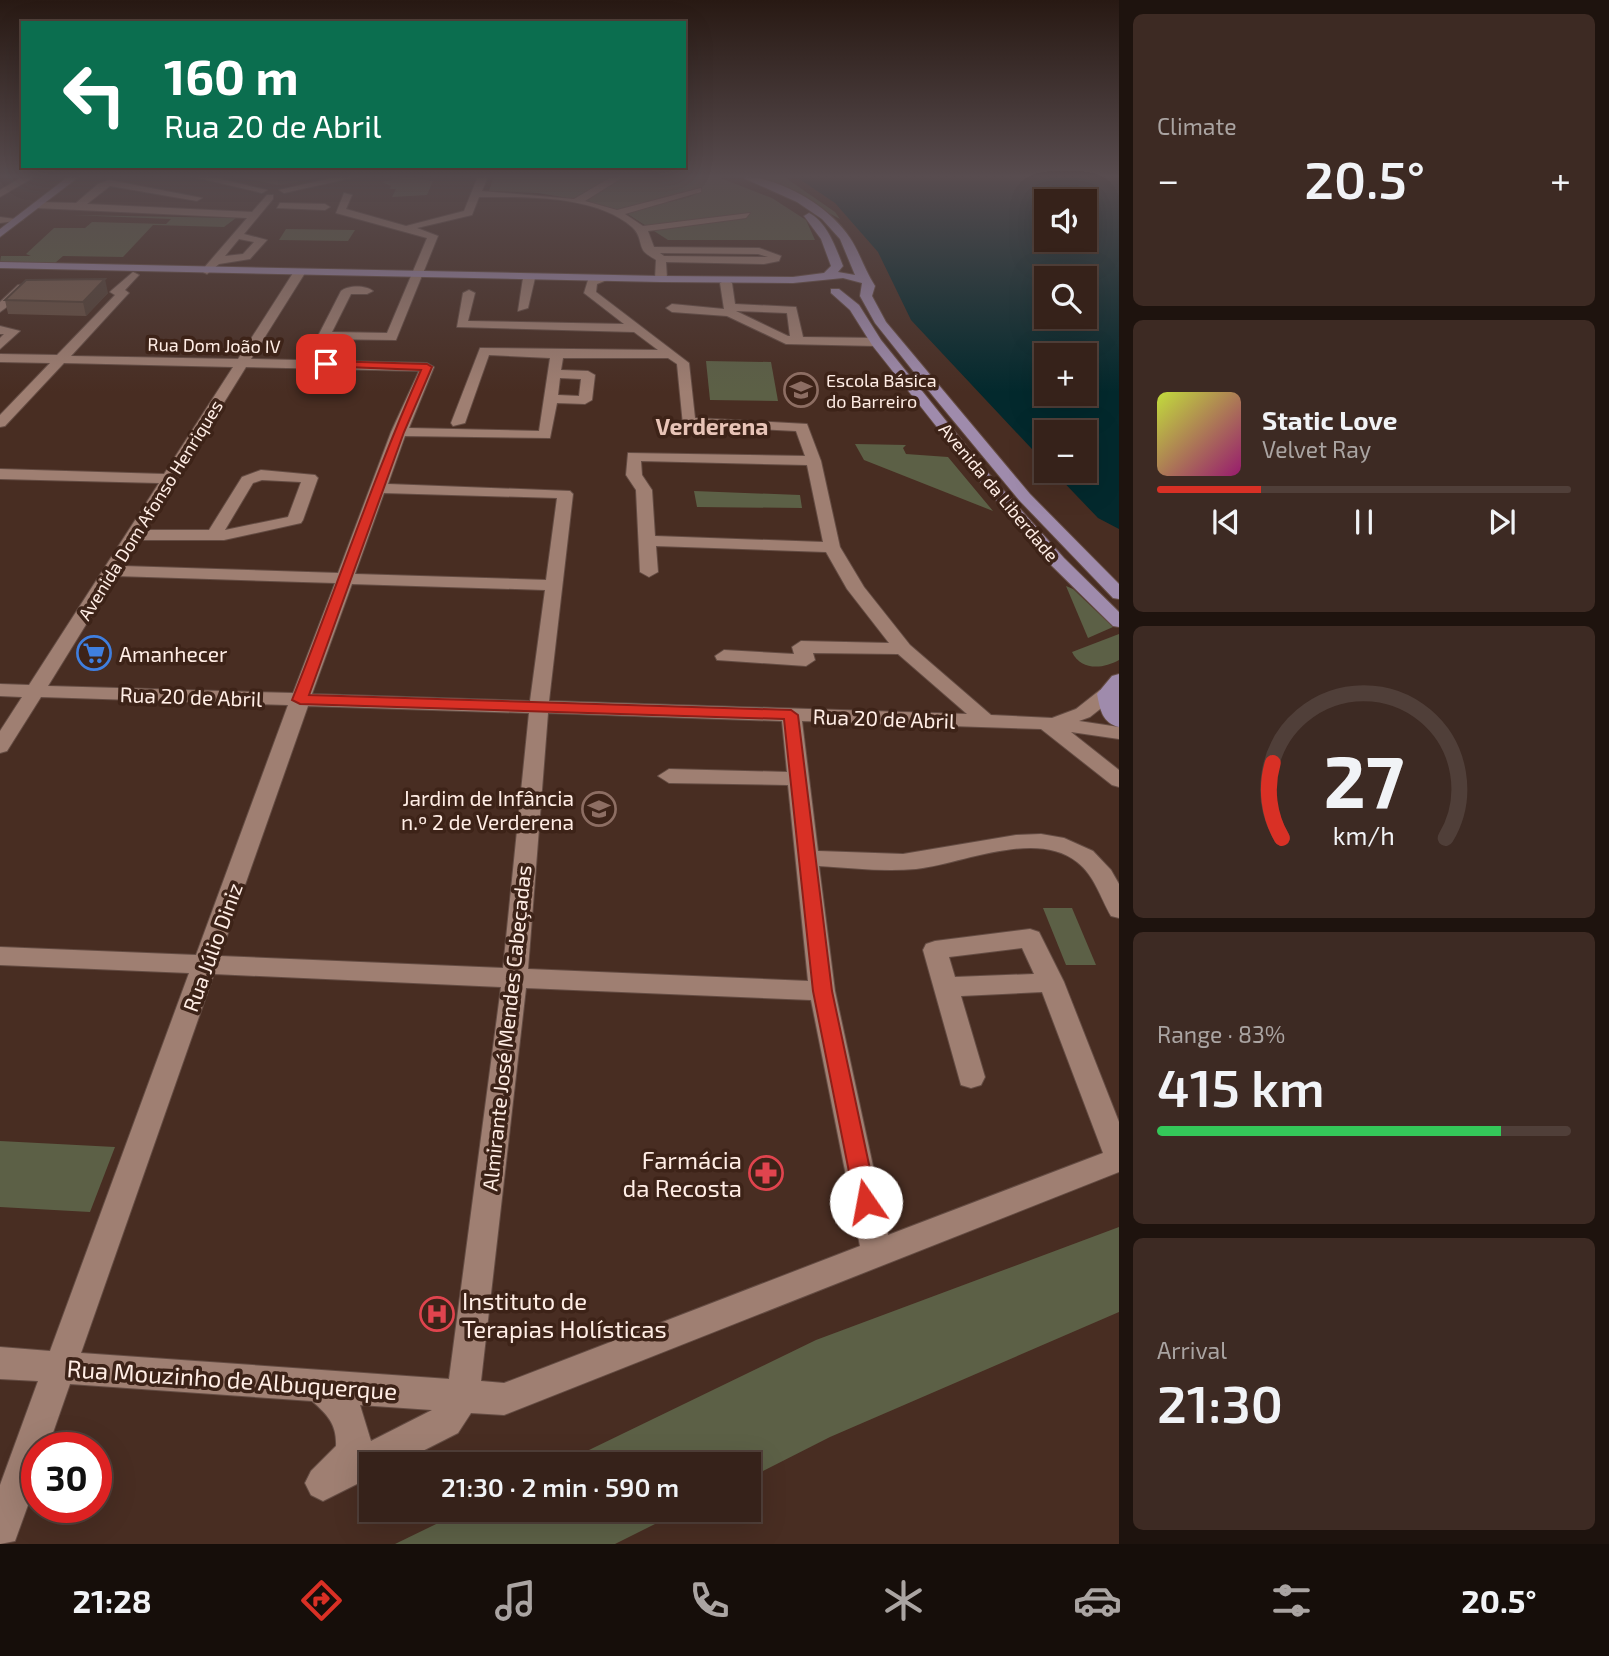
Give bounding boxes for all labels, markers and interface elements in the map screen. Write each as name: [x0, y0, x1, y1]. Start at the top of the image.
text: 160 m: [164, 46, 299, 105]
icon: left: [49, 49, 140, 140]
text: Rua 20 de Abril: [164, 106, 381, 144]
text: Climate: [1157, 112, 1237, 140]
text: 20.5°: [1304, 147, 1425, 209]
text: −: [1157, 156, 1179, 202]
text: +: [1550, 156, 1571, 202]
map controls: [1034, 189, 1097, 483]
button: sound: [1034, 189, 1097, 252]
button: search: [1034, 266, 1097, 329]
street label: Rua Dom João IV: [147, 333, 281, 357]
pin: [296, 334, 356, 394]
button: +: [1034, 343, 1097, 406]
icon: arrive: [307, 345, 345, 383]
place label: Escola Básica do Barreiro: [826, 369, 937, 412]
school or university icon: Escola Básica do Barreiro: [782, 371, 820, 409]
street label: Avenida Dom Afonso Henriques: [73, 396, 227, 624]
text: Static Love: [1262, 404, 1398, 435]
district label: Verderena: [656, 412, 768, 440]
street label: Avenida da Liberdade: [935, 418, 1063, 566]
button: −: [1034, 420, 1097, 483]
text: Velvet Ray: [1262, 435, 1371, 463]
icon: previous: [1207, 503, 1245, 541]
icon: pause: [1345, 503, 1383, 541]
icon: next: [1483, 503, 1521, 541]
supermarket icon: Amanhecer: [75, 634, 113, 672]
place label: Amanhecer: [119, 641, 228, 666]
street label: Rua 20 de Abril: [119, 681, 263, 711]
street label: Rua 20 de Abril: [812, 703, 956, 733]
text: 27: [1324, 735, 1404, 823]
place label: Jardim de Infância n.º 2 de Verderena: [401, 785, 574, 834]
school or university icon: Jardim de Infância n.º 2 de Verderena: [580, 790, 618, 828]
text: km/h: [1333, 820, 1395, 850]
street label: Almirante José Mendes Cabeçadas: [476, 864, 538, 1192]
street label: Rua Júlio Diniz: [177, 879, 247, 1015]
text: Range · 83%: [1157, 1020, 1285, 1048]
text: 415 km: [1157, 1055, 1325, 1117]
place label: Farmácia da Recosta: [622, 1145, 742, 1202]
pharmacy icon: Farmácia da Recosta: [747, 1154, 785, 1192]
position arrow: [829, 1165, 903, 1239]
place label: Instituto de Terapias Holísticas: [462, 1286, 667, 1343]
hospital icon: Instituto de Terapias Holísticas: [418, 1295, 456, 1333]
text: Arrival: [1157, 1336, 1227, 1364]
street label: Rua Mouzinho de Albuquerque: [66, 1353, 398, 1405]
text: 21:30: [1157, 1371, 1283, 1433]
speed limit sign: 30: [21, 1432, 112, 1523]
text: 21:30 · 2 min · 590 m: [441, 1471, 679, 1502]
icon: directions: [297, 1576, 346, 1625]
icon: music: [491, 1576, 540, 1625]
icon: phone: [685, 1576, 734, 1625]
icon: climate: [879, 1576, 928, 1625]
icon: car: [1073, 1576, 1122, 1625]
icon: filters: [1267, 1576, 1316, 1625]
text: 21:28: [73, 1581, 152, 1619]
text: 20.5°: [1461, 1581, 1536, 1619]

